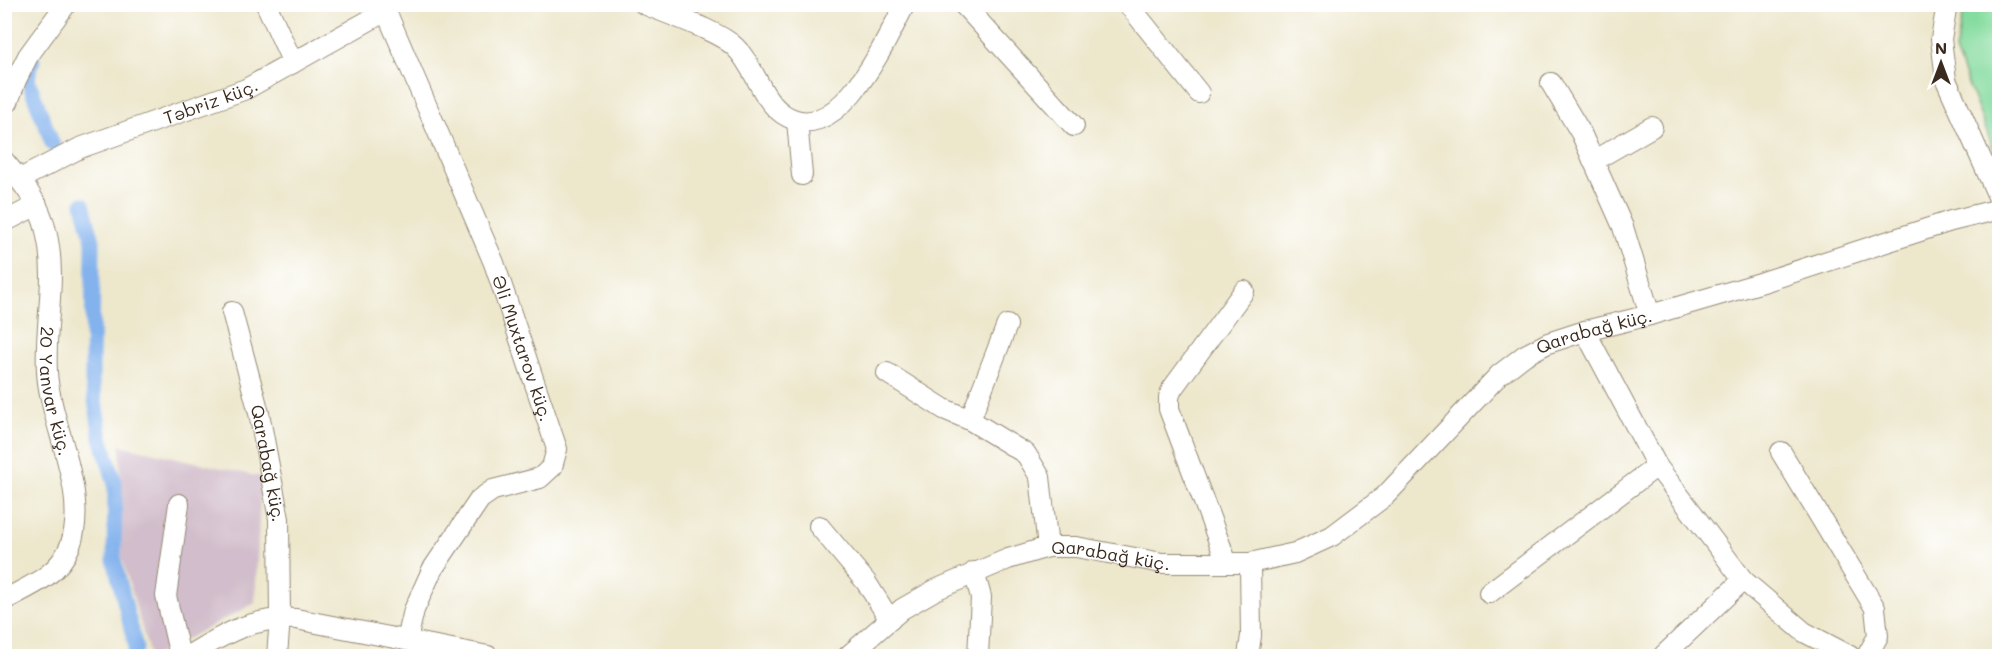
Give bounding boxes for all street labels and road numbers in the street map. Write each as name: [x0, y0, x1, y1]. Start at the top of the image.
street label: Təbriz küç.: [160, 73, 262, 129]
street label: Əli Muxtarov küç.: [487, 272, 559, 424]
street label: Qarabağ küç.: [1532, 303, 1654, 359]
street label: 20 Yanvar küç.: [35, 326, 78, 458]
street label: Qarabağ küç.: [245, 402, 291, 523]
street label: Qarabağ küç.: [1051, 535, 1170, 575]

